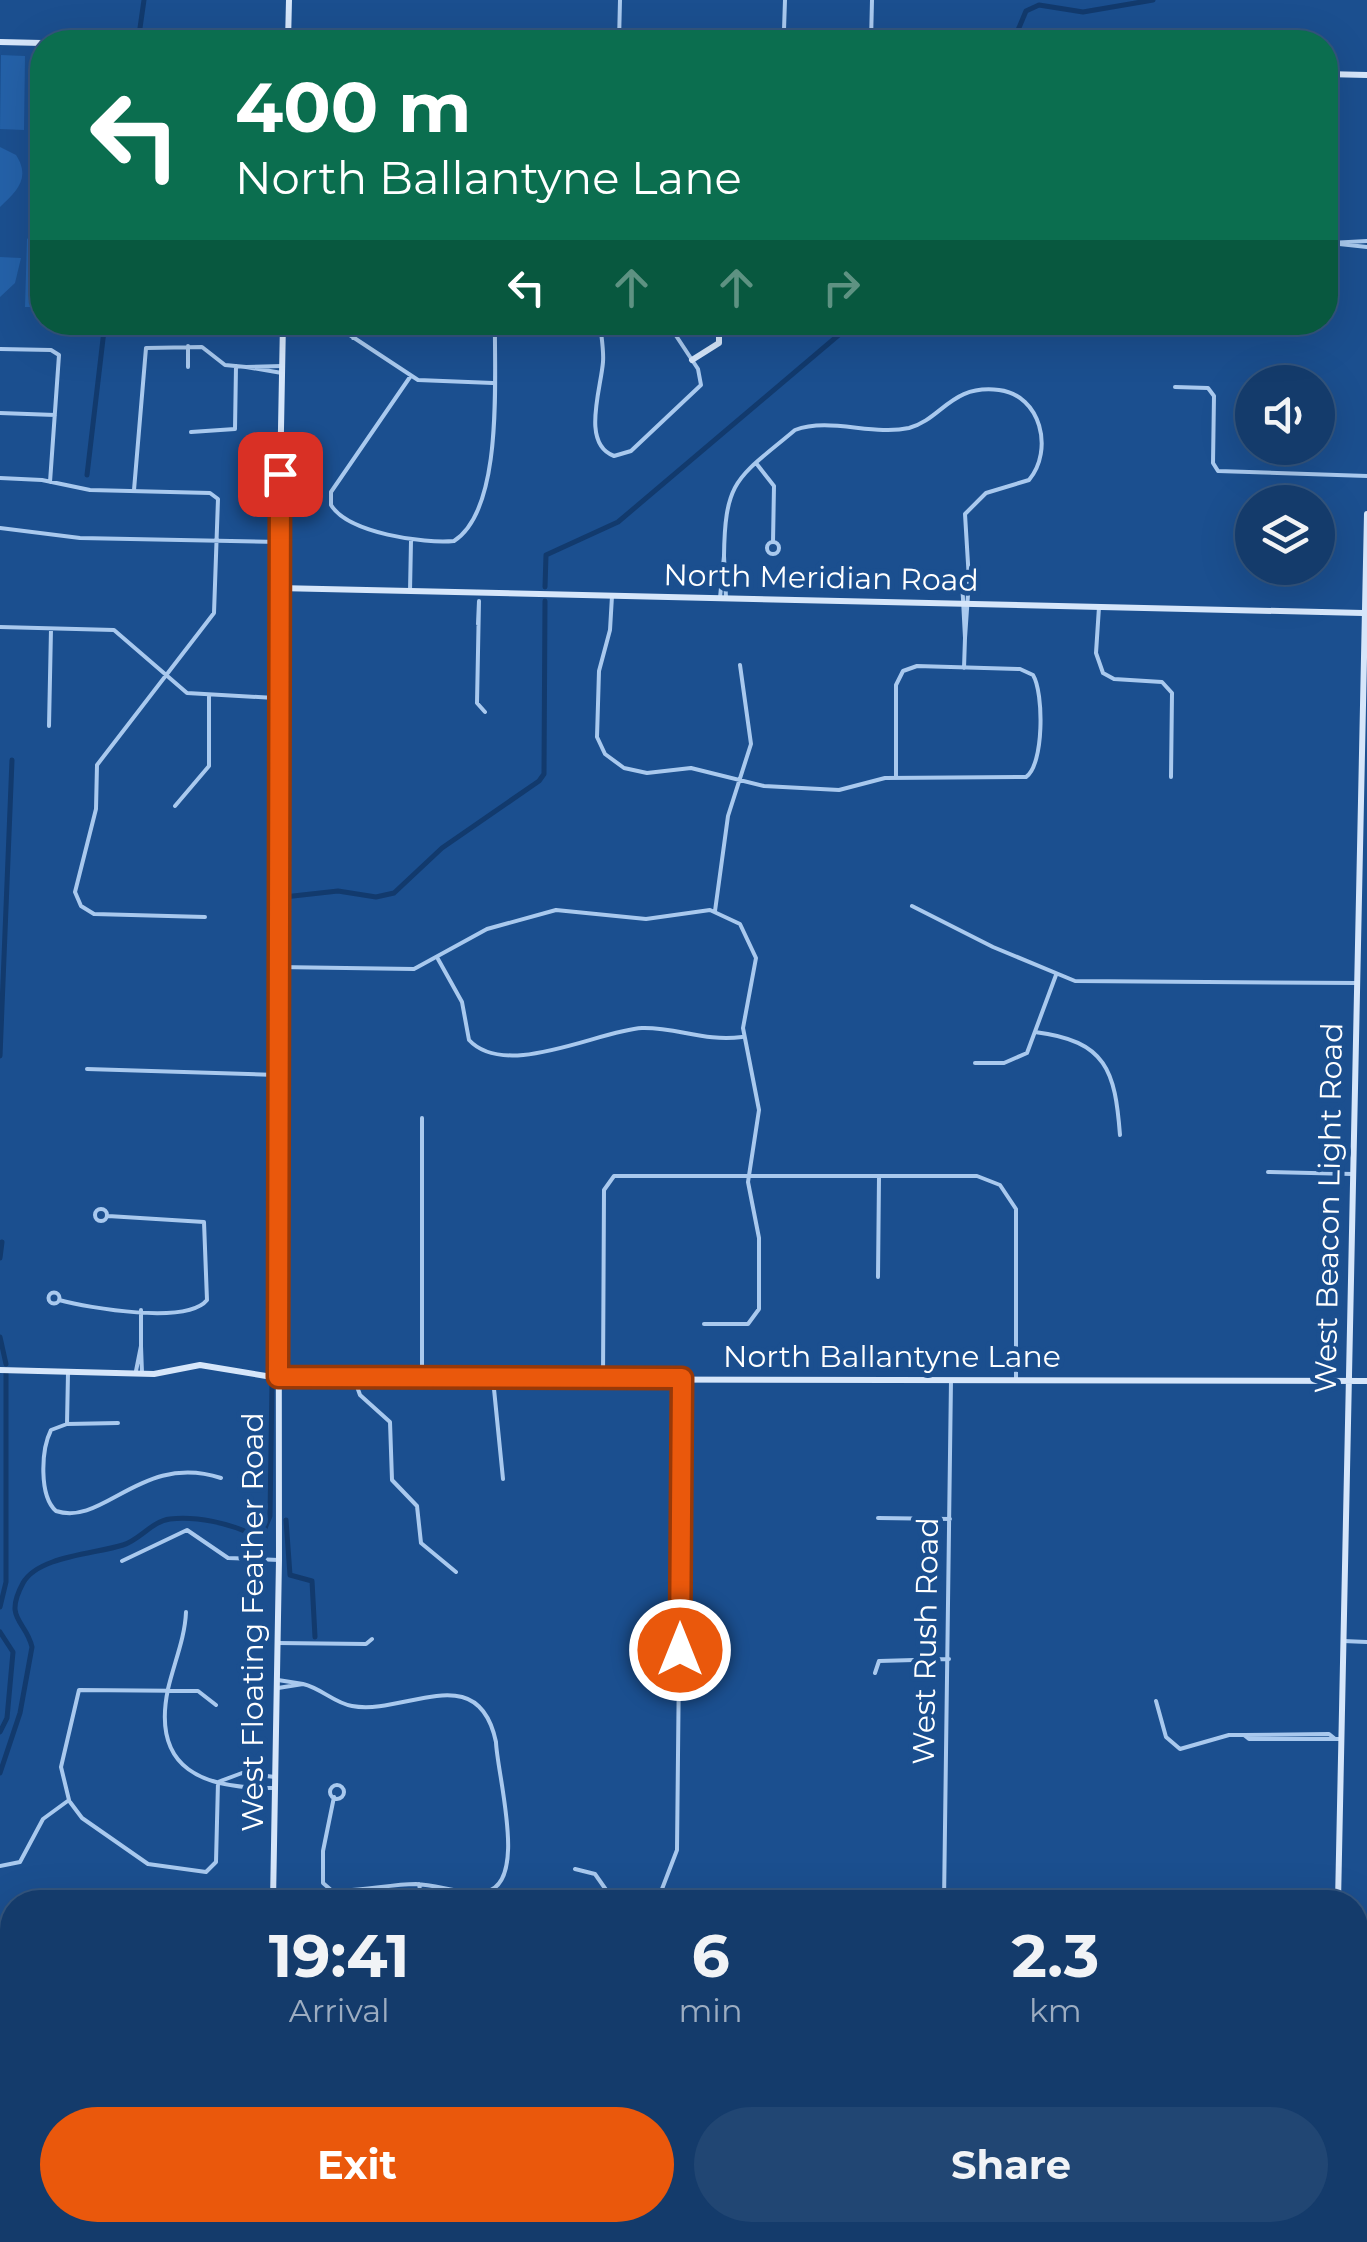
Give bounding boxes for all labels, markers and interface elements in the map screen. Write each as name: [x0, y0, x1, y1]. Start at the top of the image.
text: 400 m: [235, 64, 472, 150]
icon: left: [70, 70, 200, 200]
text: North Ballantyne Lane: [235, 150, 742, 205]
icon: left: [499, 260, 554, 315]
icon: ahead: [604, 260, 659, 315]
icon: ahead: [709, 260, 764, 315]
icon: right: [814, 260, 869, 315]
map controls: [1235, 365, 1335, 585]
button: sound: [1235, 365, 1335, 465]
pin: [238, 432, 323, 517]
icon: arrive: [253, 447, 308, 502]
button: layers: [1235, 485, 1335, 585]
street label: North Meridian Road: [663, 556, 979, 599]
street label: West Beacon Light Road: [1307, 1022, 1350, 1394]
street label: North Ballantyne Lane: [723, 1338, 1061, 1375]
street label: West Floating Feather Road: [234, 1412, 271, 1832]
street label: West Rush Road: [905, 1517, 946, 1765]
position arrow: [628, 1598, 732, 1702]
text: 19:41: [269, 1919, 410, 1992]
text: 6: [691, 1919, 730, 1992]
text: 2.3: [1011, 1919, 1099, 1992]
text: Arrival: [289, 1991, 390, 2030]
text: min: [678, 1991, 743, 2030]
text: km: [1029, 1991, 1082, 2030]
button: Exit: [40, 2107, 674, 2222]
button: Share: [694, 2107, 1328, 2222]

